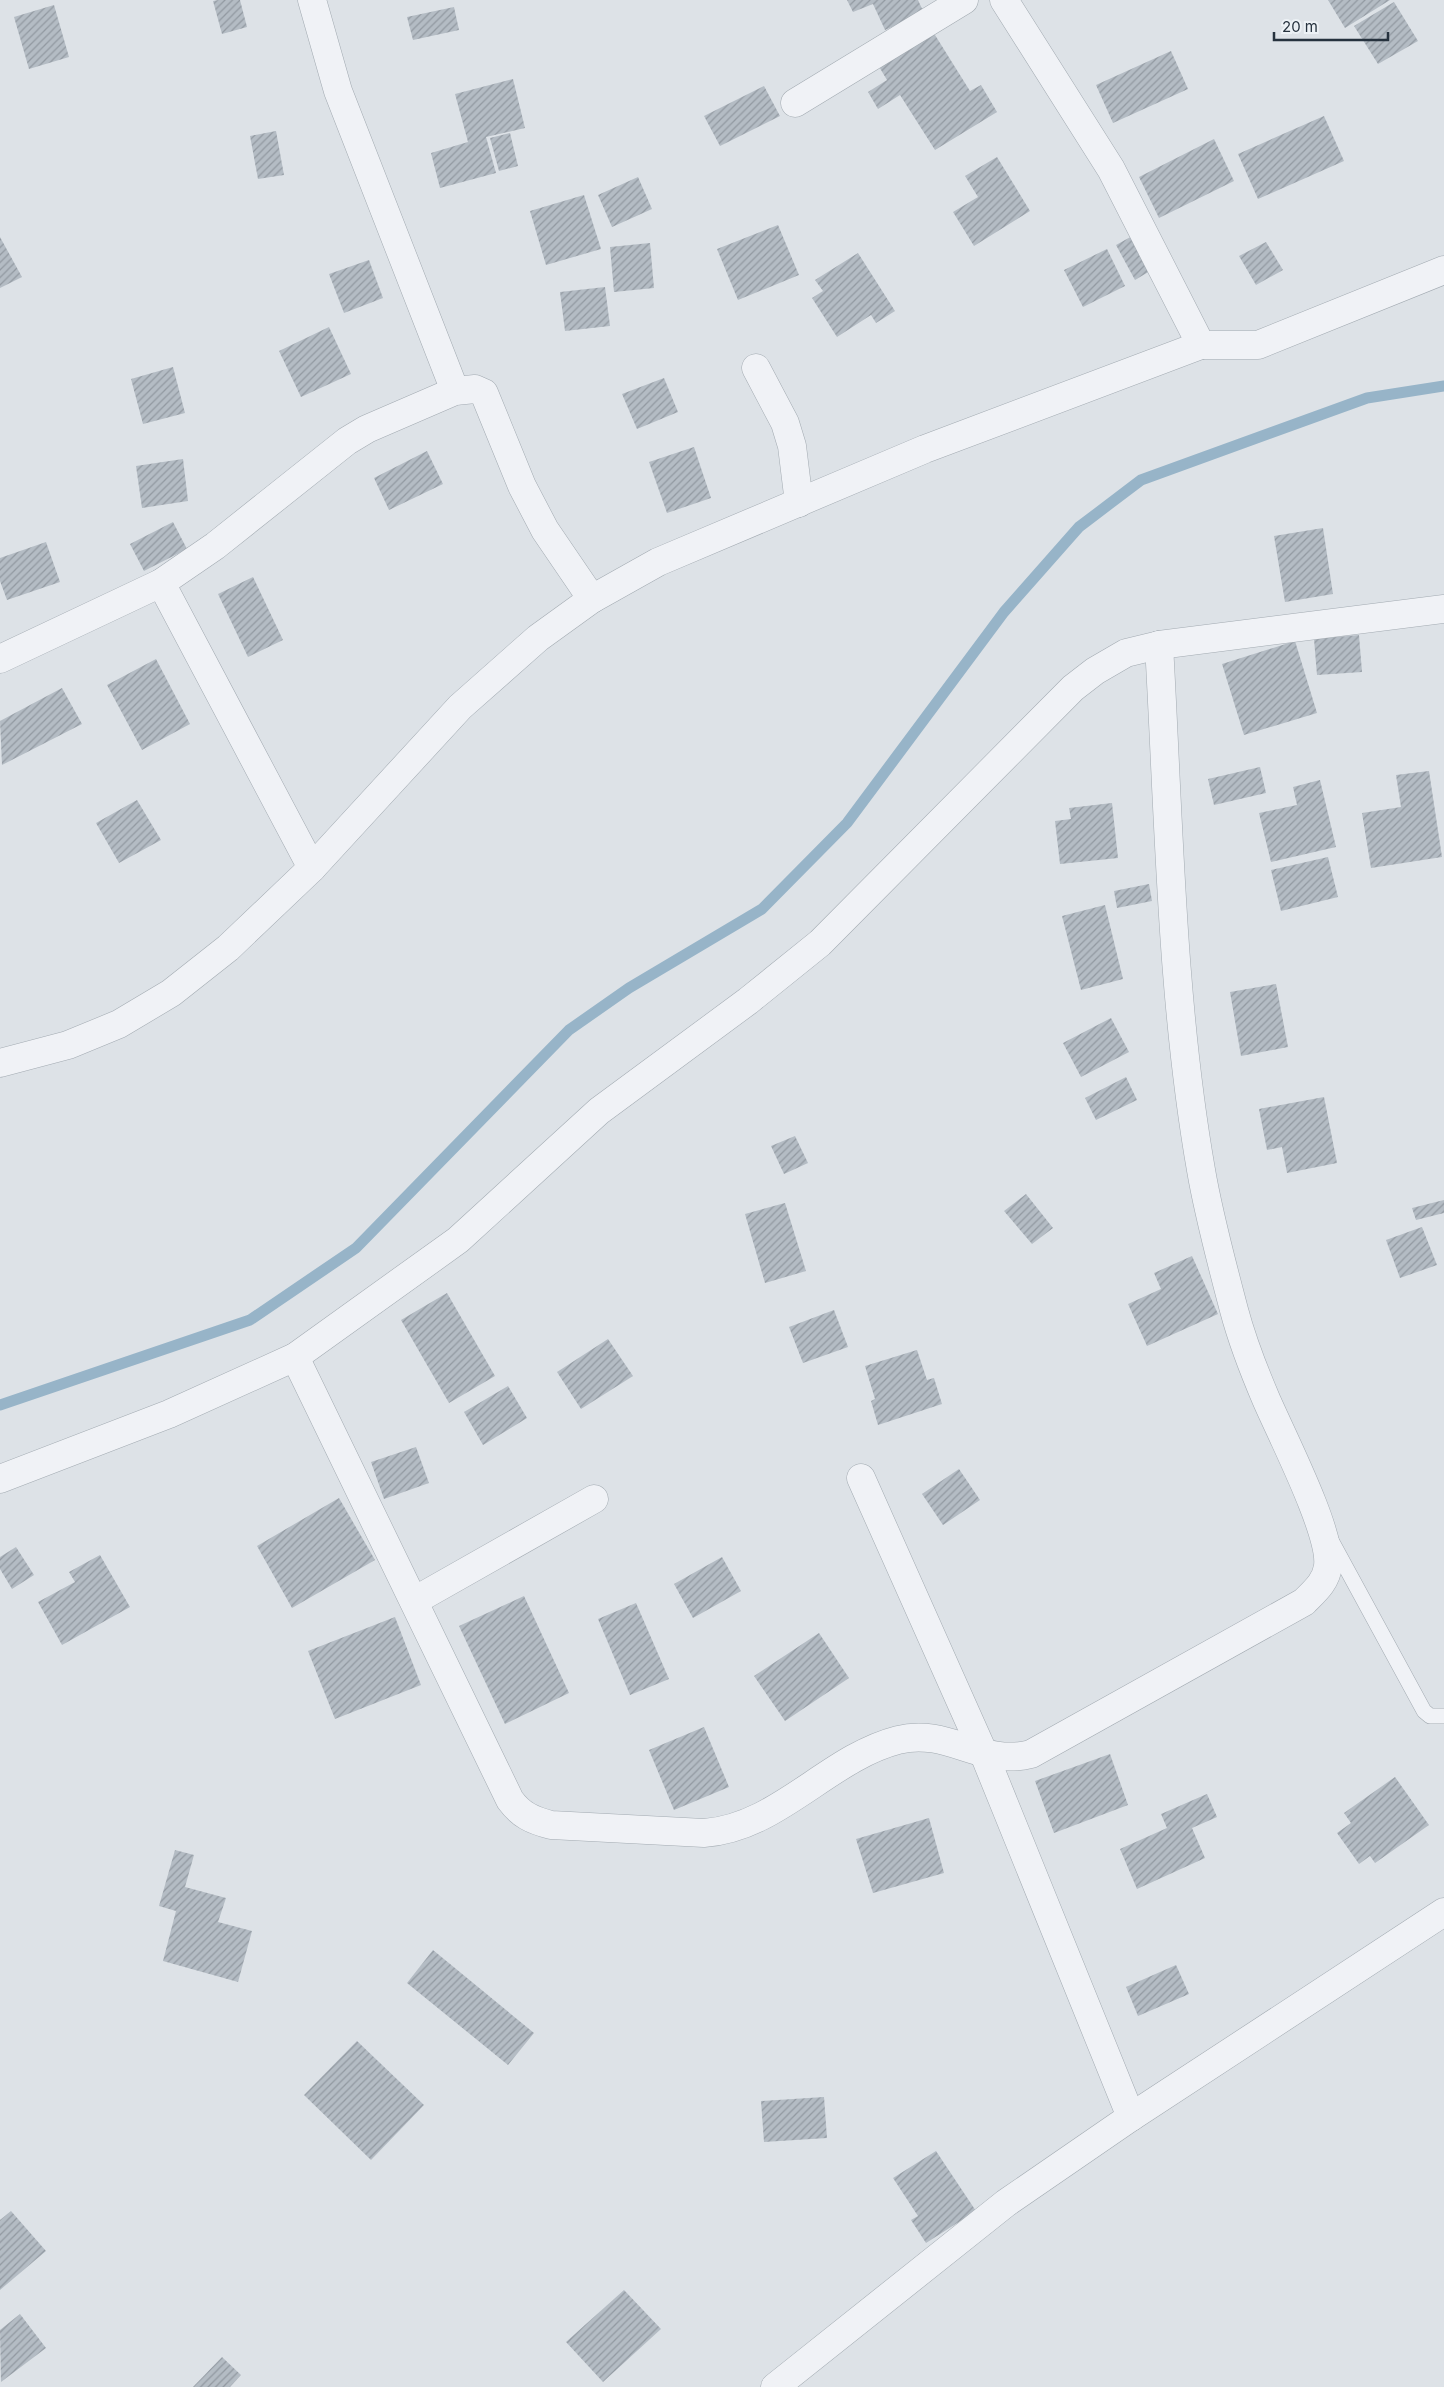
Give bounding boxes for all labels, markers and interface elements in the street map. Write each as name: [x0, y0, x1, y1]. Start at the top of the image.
scale bar: [1274, 10, 1388, 42]
text: 20 m: [1282, 17, 1318, 36]

